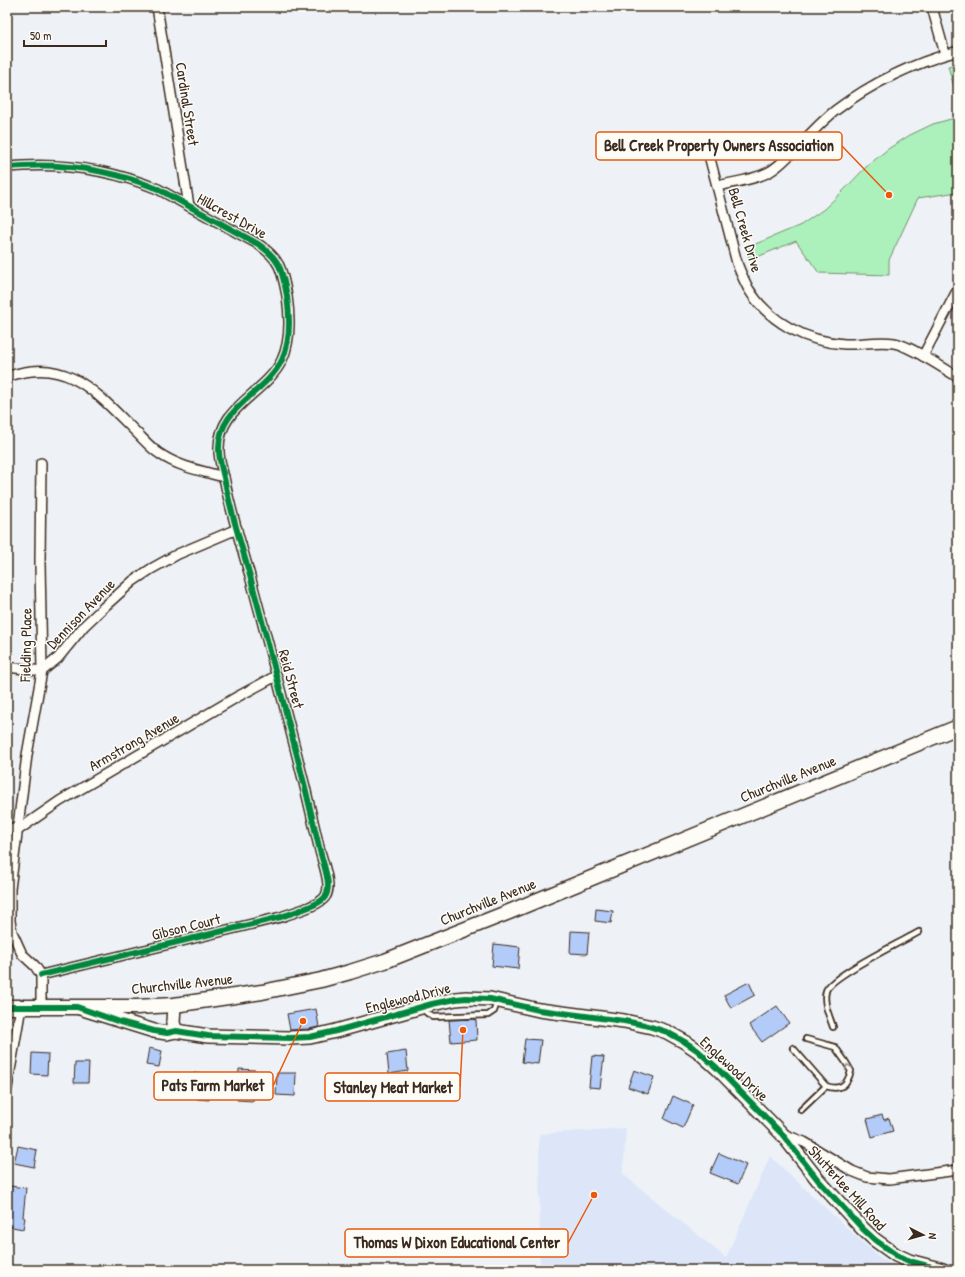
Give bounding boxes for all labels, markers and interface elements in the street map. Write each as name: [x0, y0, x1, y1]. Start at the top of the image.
scale bar: [24, 22, 106, 48]
text: 50 m: [30, 27, 51, 44]
street label: Cardinal Street: [171, 61, 205, 148]
callout: Bell Creek Property Owners Association: [596, 132, 842, 160]
text: Bell Creek Property Owners Association: [604, 134, 834, 157]
street label: Bell Creek Drive: [723, 185, 768, 275]
street label: Hillcrest Drive: [193, 188, 271, 243]
street label: Dennison Avenue: [42, 574, 120, 653]
street label: Fielding Place: [14, 608, 37, 683]
street label: Reid Street: [274, 647, 310, 712]
street label: Armstrong Avenue: [85, 707, 183, 776]
street label: Churchville Avenue: [737, 750, 839, 807]
street label: Churchville Avenue: [437, 873, 539, 930]
street label: Gibson Court: [149, 908, 223, 945]
street label: Churchville Avenue: [130, 968, 234, 999]
street label: Englewood Drive: [363, 977, 452, 1018]
street label: Englewood Drive: [696, 1031, 773, 1106]
one-way arrow: [844, 1064, 852, 1071]
callout: Pats Farm Market: [154, 1072, 273, 1100]
callout: Stanley Meat Market: [325, 1073, 460, 1101]
text: Pats Farm Market: [162, 1074, 265, 1096]
text: Stanley Meat Market: [333, 1076, 453, 1099]
street label: Shutterlee Mill Road: [804, 1141, 891, 1235]
north arrow: [903, 1215, 943, 1255]
callout: Thomas W Dixon Educational Center: [345, 1229, 568, 1257]
text: Thomas W Dixon Educational Center: [353, 1231, 561, 1253]
text: N: [926, 1232, 940, 1240]

